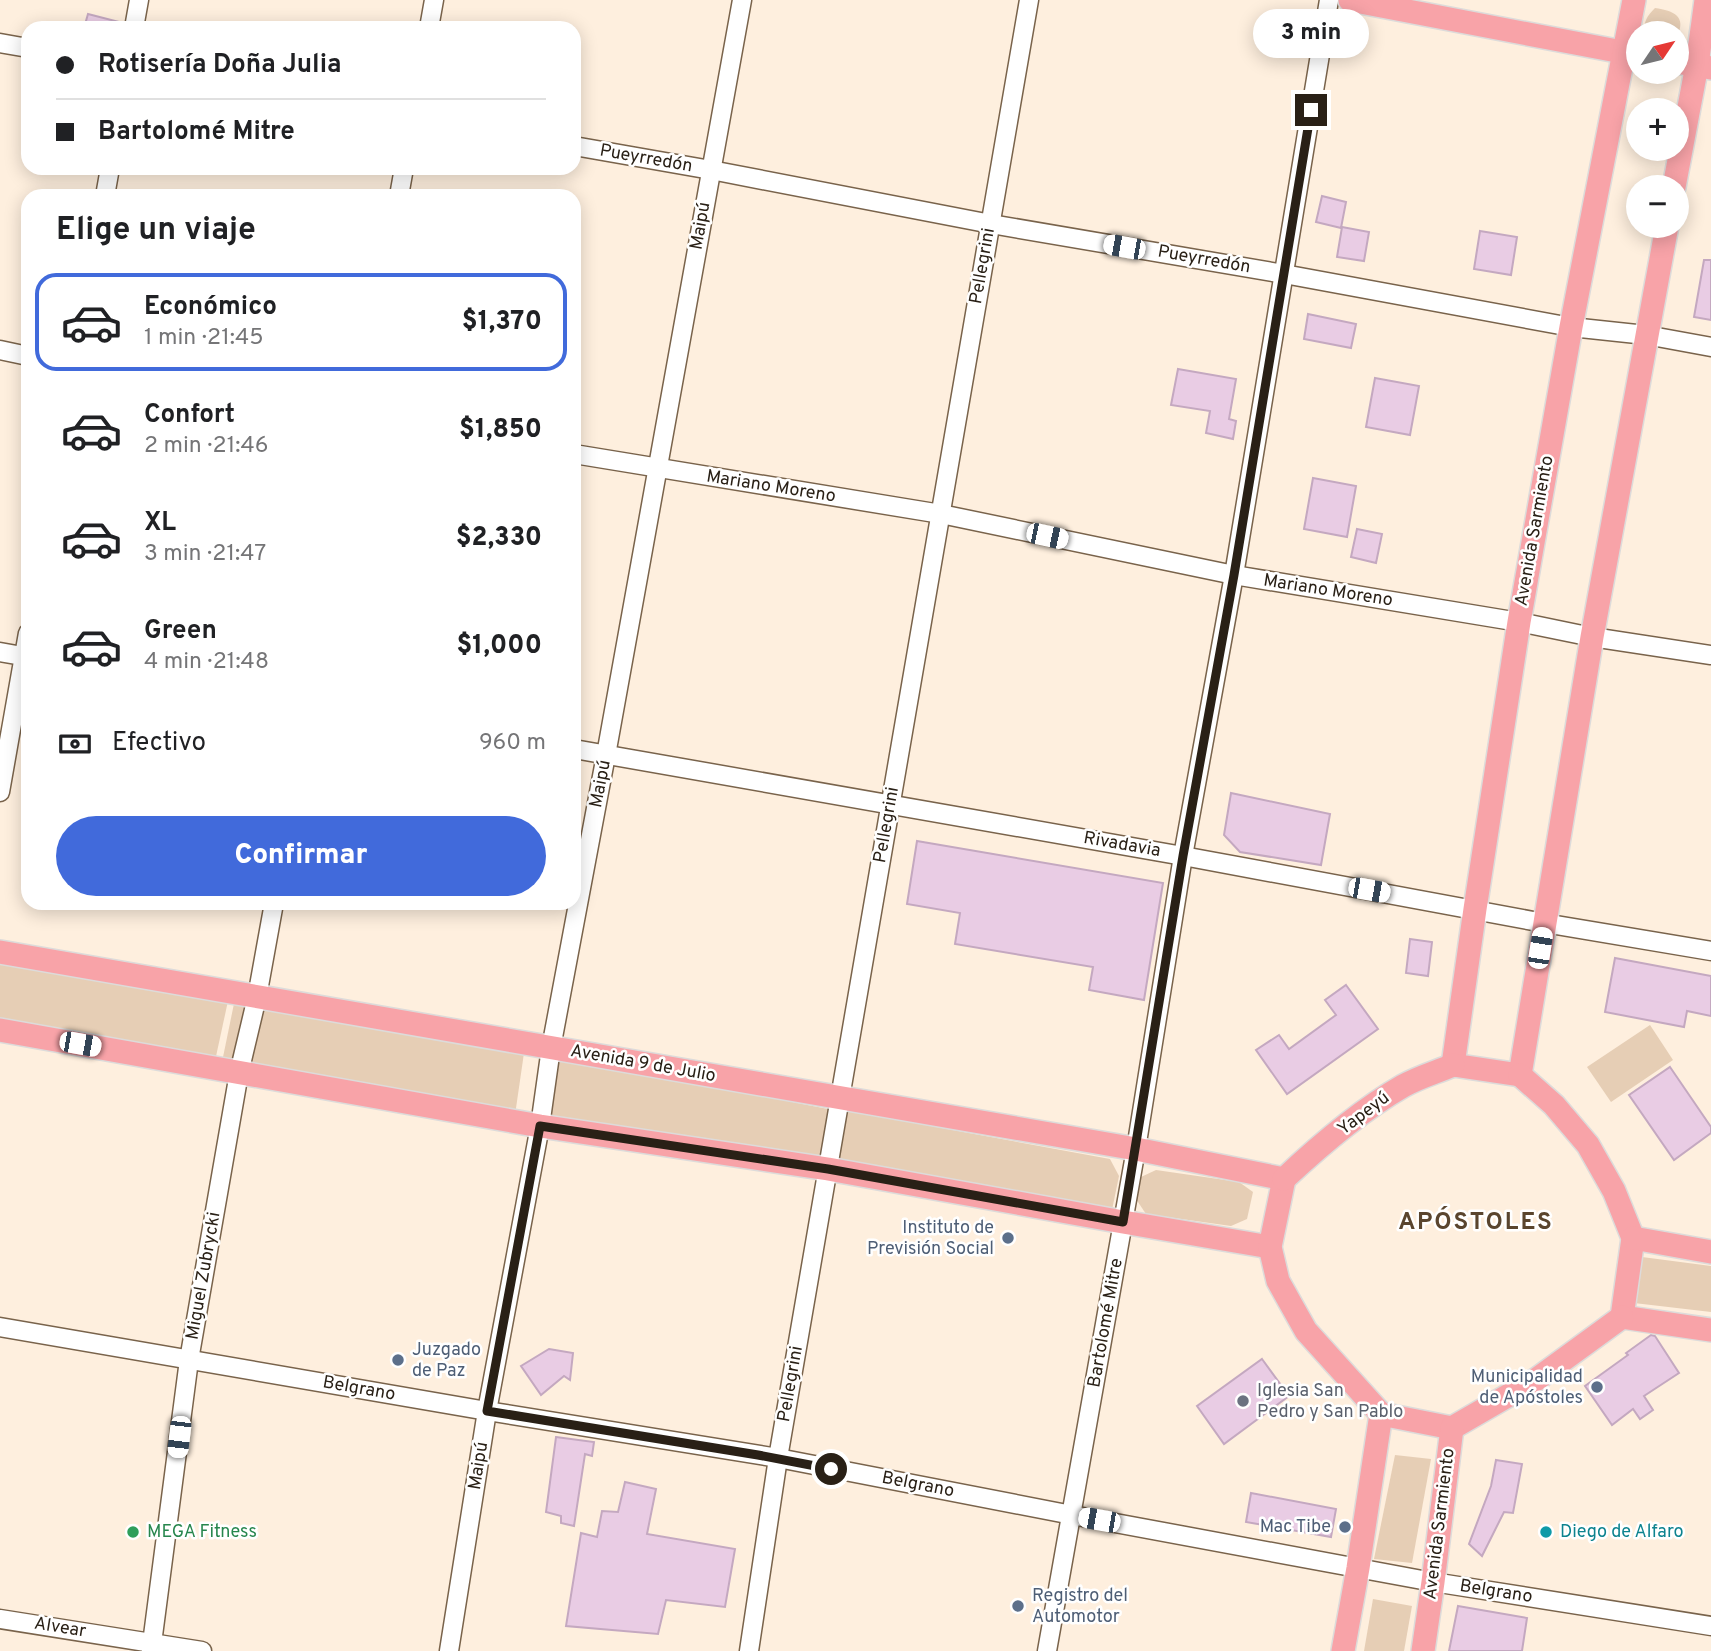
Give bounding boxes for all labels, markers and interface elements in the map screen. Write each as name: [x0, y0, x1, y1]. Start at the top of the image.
callout: 3 min: [1253, 8, 1369, 57]
text: 3 min: [1281, 19, 1341, 48]
north arrow: [1626, 21, 1689, 84]
map controls: [1626, 21, 1689, 238]
text: Rotisería Doña Julia: [98, 49, 341, 82]
route end: [1295, 94, 1327, 126]
button: +: [1626, 98, 1689, 161]
text: Bartolomé Mitre: [98, 116, 295, 149]
street label: Pueyrredón: [598, 140, 694, 178]
button: −: [1626, 175, 1689, 238]
street label: Maipú: [685, 200, 717, 252]
text: Elige un viaje: [56, 211, 256, 251]
street label: Pellegrini: [965, 226, 1001, 306]
car: [1102, 233, 1147, 261]
street label: Pueyrredón: [1156, 241, 1252, 279]
icon: car: [60, 291, 123, 354]
text: Económico: [144, 291, 277, 324]
text: $1,370: [462, 306, 542, 339]
text: 1 min · 21:45: [144, 324, 263, 353]
icon: car: [60, 399, 123, 462]
text: Confort: [144, 399, 235, 432]
text: $1,850: [459, 414, 542, 447]
text: 2 min · 21:46: [144, 432, 268, 461]
street label: Avenida Sarmiento: [1510, 454, 1560, 608]
street label: Mariano Moreno: [705, 465, 837, 509]
icon: car: [60, 507, 123, 570]
text: XL: [144, 507, 176, 540]
car: [1025, 521, 1070, 551]
text: $2,330: [456, 522, 542, 555]
text: 3 min · 21:47: [144, 540, 266, 569]
street label: Mariano Moreno: [1262, 569, 1394, 613]
icon: car: [60, 615, 123, 678]
text: Green: [144, 615, 217, 648]
text: $1,000: [456, 630, 542, 663]
text: 4 min · 21:48: [144, 648, 269, 677]
icon: cash: [56, 725, 94, 763]
text: Efectivo: [112, 727, 206, 760]
text: 960 m: [479, 729, 546, 758]
street label: Maipú: [585, 758, 617, 810]
street label: Pellegrini: [869, 785, 905, 865]
button: Confirmar: [56, 816, 546, 896]
street label: Rivadavia: [1082, 827, 1162, 863]
car: [1347, 876, 1392, 904]
car: [1527, 926, 1554, 970]
car: [58, 1030, 103, 1058]
street label: Avenida 9 de Julio: [569, 1040, 717, 1088]
street label: Yapeyú: [1333, 1087, 1395, 1141]
district label: APÓSTOLES: [1398, 1206, 1554, 1238]
street label: Miguel Zubrycki: [181, 1210, 227, 1342]
place label: Instituto de Previsión Social: [867, 1217, 994, 1261]
marker: Instituto de Previsión Social: [1000, 1230, 1016, 1246]
street label: Bartolomé Mitre: [1083, 1256, 1129, 1390]
place label: Juzgado de Paz: [412, 1339, 481, 1383]
street label: Pellegrini: [773, 1344, 809, 1424]
marker: Juzgado de Paz: [390, 1352, 406, 1368]
place label: Municipalidad de Apóstoles: [1471, 1366, 1583, 1410]
street label: Belgrano: [321, 1371, 397, 1407]
marker: Municipalidad de Apóstoles: [1589, 1379, 1605, 1395]
place label: Iglesia San Pedro y San Pablo: [1257, 1380, 1403, 1424]
marker: Iglesia San Pedro y San Pablo: [1235, 1393, 1251, 1409]
car: [167, 1415, 192, 1459]
street label: Maipú: [464, 1440, 494, 1492]
street label: Avenida Sarmiento: [1419, 1447, 1461, 1601]
route start: [815, 1453, 847, 1485]
street label: Belgrano: [880, 1467, 956, 1503]
car: [1077, 1506, 1122, 1534]
place label: Mac Tibe: [1260, 1516, 1331, 1539]
marker: Mac Tibe: [1337, 1519, 1353, 1535]
place label: MEGA Fitness: [147, 1521, 257, 1544]
place label: Diego de Alfaro: [1560, 1521, 1684, 1544]
marker: MEGA Fitness: [125, 1524, 141, 1540]
marker: Diego de Alfaro: [1538, 1524, 1554, 1540]
street label: Belgrano: [1458, 1575, 1534, 1609]
place label: Registro del Automotor: [1032, 1585, 1128, 1629]
marker: Registro del Automotor: [1010, 1598, 1026, 1614]
street label: Alvear: [32, 1613, 88, 1643]

